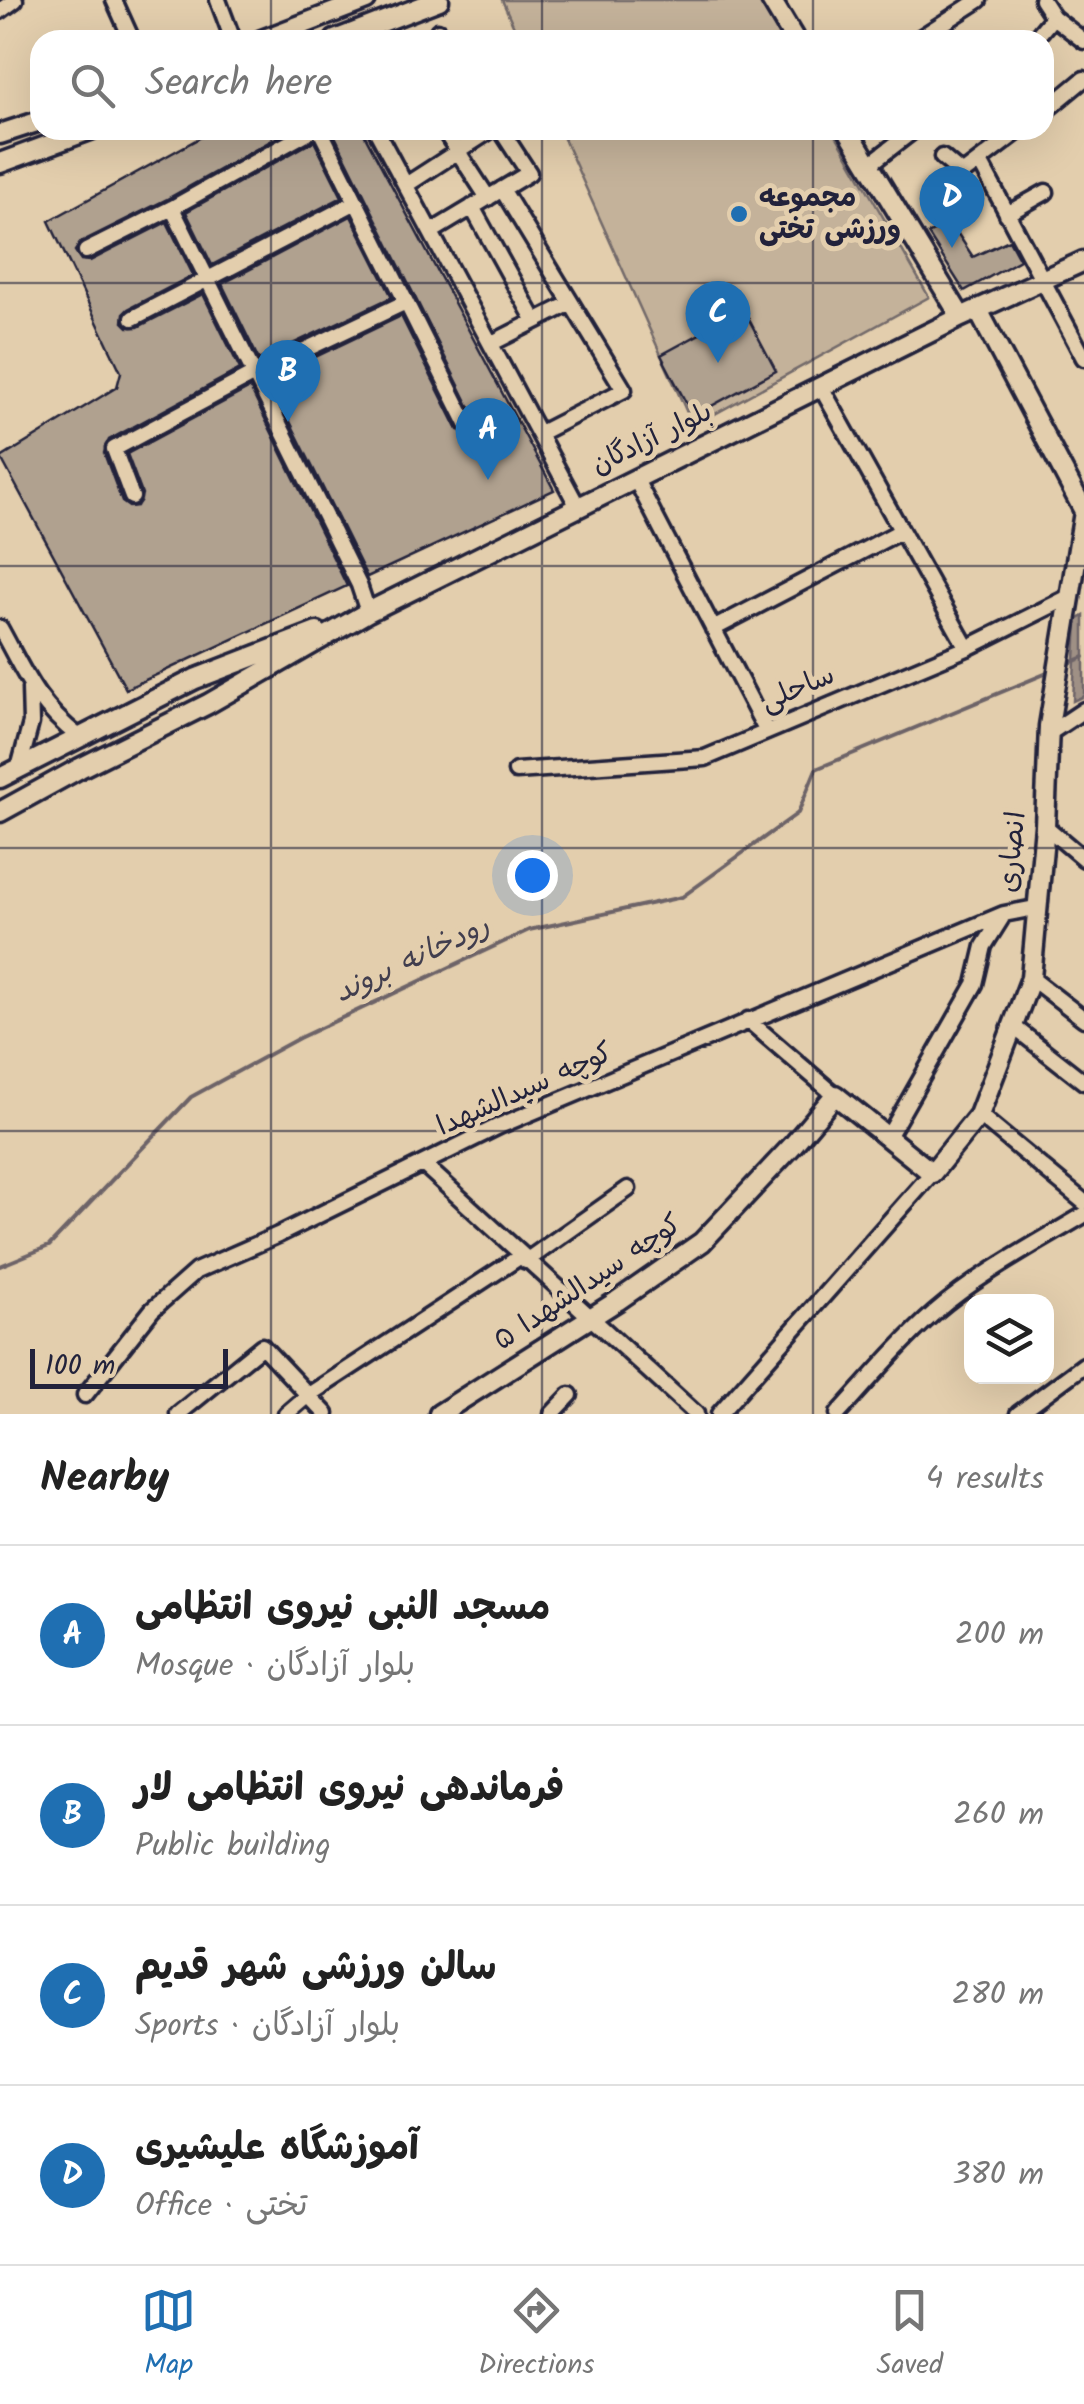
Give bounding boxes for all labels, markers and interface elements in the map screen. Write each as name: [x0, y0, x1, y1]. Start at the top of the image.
search box: [30, 30, 1054, 140]
text: Search here: [145, 55, 332, 115]
icon: search: [65, 58, 120, 113]
pin: D: [920, 166, 984, 248]
place label: مجموعه ورزشی تختی: [759, 176, 901, 253]
marker: مجموعه ورزشی تختی: [728, 203, 750, 225]
pin: C: [686, 280, 750, 363]
pin: B: [256, 340, 320, 422]
street label: بلوار آزادگان: [584, 390, 720, 488]
pin: A: [456, 398, 520, 480]
street label: ساحلی: [754, 653, 842, 725]
street label: انصاری: [986, 809, 1040, 895]
your location: [507, 850, 558, 901]
water label: رودخانه بروند: [326, 903, 498, 1017]
street label: کوچه سیدالشهدا: [430, 1031, 620, 1149]
street label: کوچه سیدالشهدا ۵: [485, 1203, 691, 1363]
map controls: [964, 1294, 1054, 1384]
button: layers: [964, 1294, 1054, 1384]
scale bar: [30, 1344, 228, 1388]
text: 100 m: [45, 1344, 115, 1389]
text: Nearby: [40, 1446, 169, 1513]
text: 4 results: [926, 1454, 1044, 1505]
text: مسجد النبی نیروی انتظامی: [135, 1579, 550, 1639]
text: A: [62, 1610, 83, 1661]
text: 200 m: [955, 1610, 1044, 1661]
text: Mosque · بلوار آزادگان: [135, 1641, 415, 1692]
text: فرماندهی نیروی انتظامی لار: [135, 1760, 564, 1820]
text: B: [63, 1790, 82, 1841]
text: 260 m: [953, 1790, 1044, 1841]
text: Public building: [135, 1821, 331, 1872]
text: سالن ورزشی شهر قدیم: [135, 1939, 496, 1999]
text: C: [63, 1970, 82, 2021]
text: 280 m: [952, 1970, 1044, 2021]
text: Sports · بلوار آزادگان: [135, 2001, 400, 2052]
text: آموزشگاه علیشیری: [135, 2119, 419, 2179]
text: D: [62, 2150, 83, 2201]
text: 380 m: [952, 2150, 1044, 2201]
text: Office · تختی: [135, 2181, 308, 2232]
tab: Map: [141, 2283, 196, 2388]
tab: Directions: [478, 2283, 594, 2388]
tab: Saved: [877, 2283, 943, 2388]

